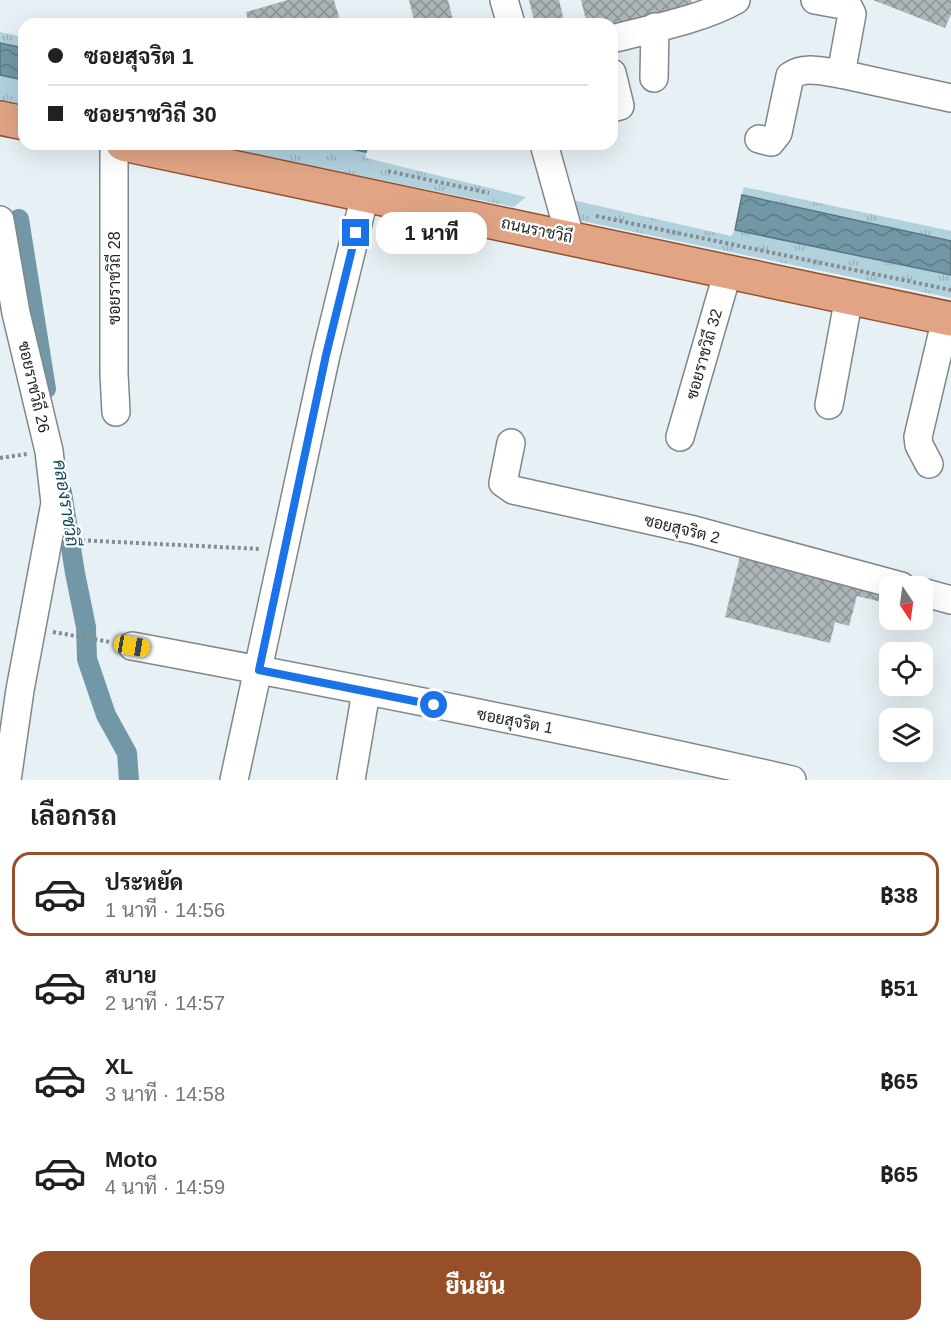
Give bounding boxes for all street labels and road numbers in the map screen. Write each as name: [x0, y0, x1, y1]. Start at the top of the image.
street label: ถนนราชวิถี: [500, 211, 575, 246]
street label: ซอยราชวิถี 28: [103, 231, 123, 325]
street label: ซอยราชวิถี 32: [680, 306, 725, 401]
street label: ซอยราชวิถี 26: [15, 339, 56, 434]
street label: ซอยสุจริต 2: [642, 510, 722, 550]
street label: ซอยสุจริต 1: [475, 704, 555, 740]

